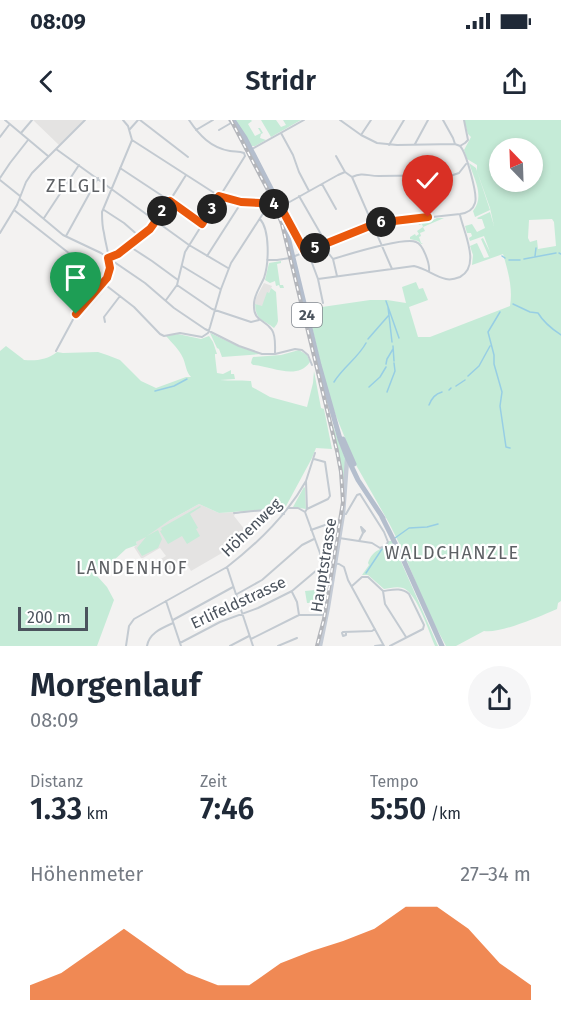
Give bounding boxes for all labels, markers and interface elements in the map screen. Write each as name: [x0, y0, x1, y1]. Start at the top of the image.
text: 08:09: [30, 8, 86, 35]
icon: back: [30, 65, 63, 98]
text: Stridr: [245, 65, 316, 97]
icon: share: [498, 65, 531, 98]
north arrow: [489, 138, 543, 192]
map controls: [489, 138, 543, 192]
pin: [402, 155, 453, 217]
icon: check: [411, 164, 444, 197]
district label: ZELGLI: [46, 175, 108, 197]
pin: 4: [259, 189, 289, 219]
pin: 3: [197, 194, 227, 224]
text: 4: [269, 194, 279, 213]
pin: 2: [147, 196, 177, 226]
text: 3: [208, 199, 216, 218]
text: 2: [158, 201, 166, 220]
pin: 6: [366, 207, 396, 237]
text: 6: [376, 212, 386, 231]
pin: 5: [300, 233, 330, 263]
text: 5: [311, 238, 319, 257]
pin: [50, 252, 101, 314]
icon: arrive: [59, 261, 92, 294]
road number: 24: [292, 303, 322, 327]
street label: Höhenweg: [217, 494, 286, 561]
street label: Hauptstrasse: [307, 517, 340, 614]
district label: WALDCHANZLE: [384, 542, 520, 564]
district label: LANDENHOF: [76, 557, 188, 579]
street label: Erlifeldstrasse: [188, 572, 289, 633]
scale bar: [18, 604, 88, 631]
text: 200 m: [27, 608, 71, 627]
text: Morgenlauf: [30, 665, 201, 705]
button: share: [468, 666, 531, 729]
text: 08:09: [30, 708, 78, 732]
text: Distanz: [30, 772, 83, 791]
text: Zeit: [200, 772, 227, 791]
text: Tempo: [370, 772, 419, 791]
text: 1.33: [30, 791, 82, 827]
text: 7:46: [200, 791, 254, 827]
text: 5:50: [370, 791, 426, 827]
text: km: [82, 804, 108, 823]
text: /km: [426, 804, 461, 823]
text: Höhenmeter: [30, 862, 143, 886]
text: 27–34 m: [460, 862, 531, 886]

